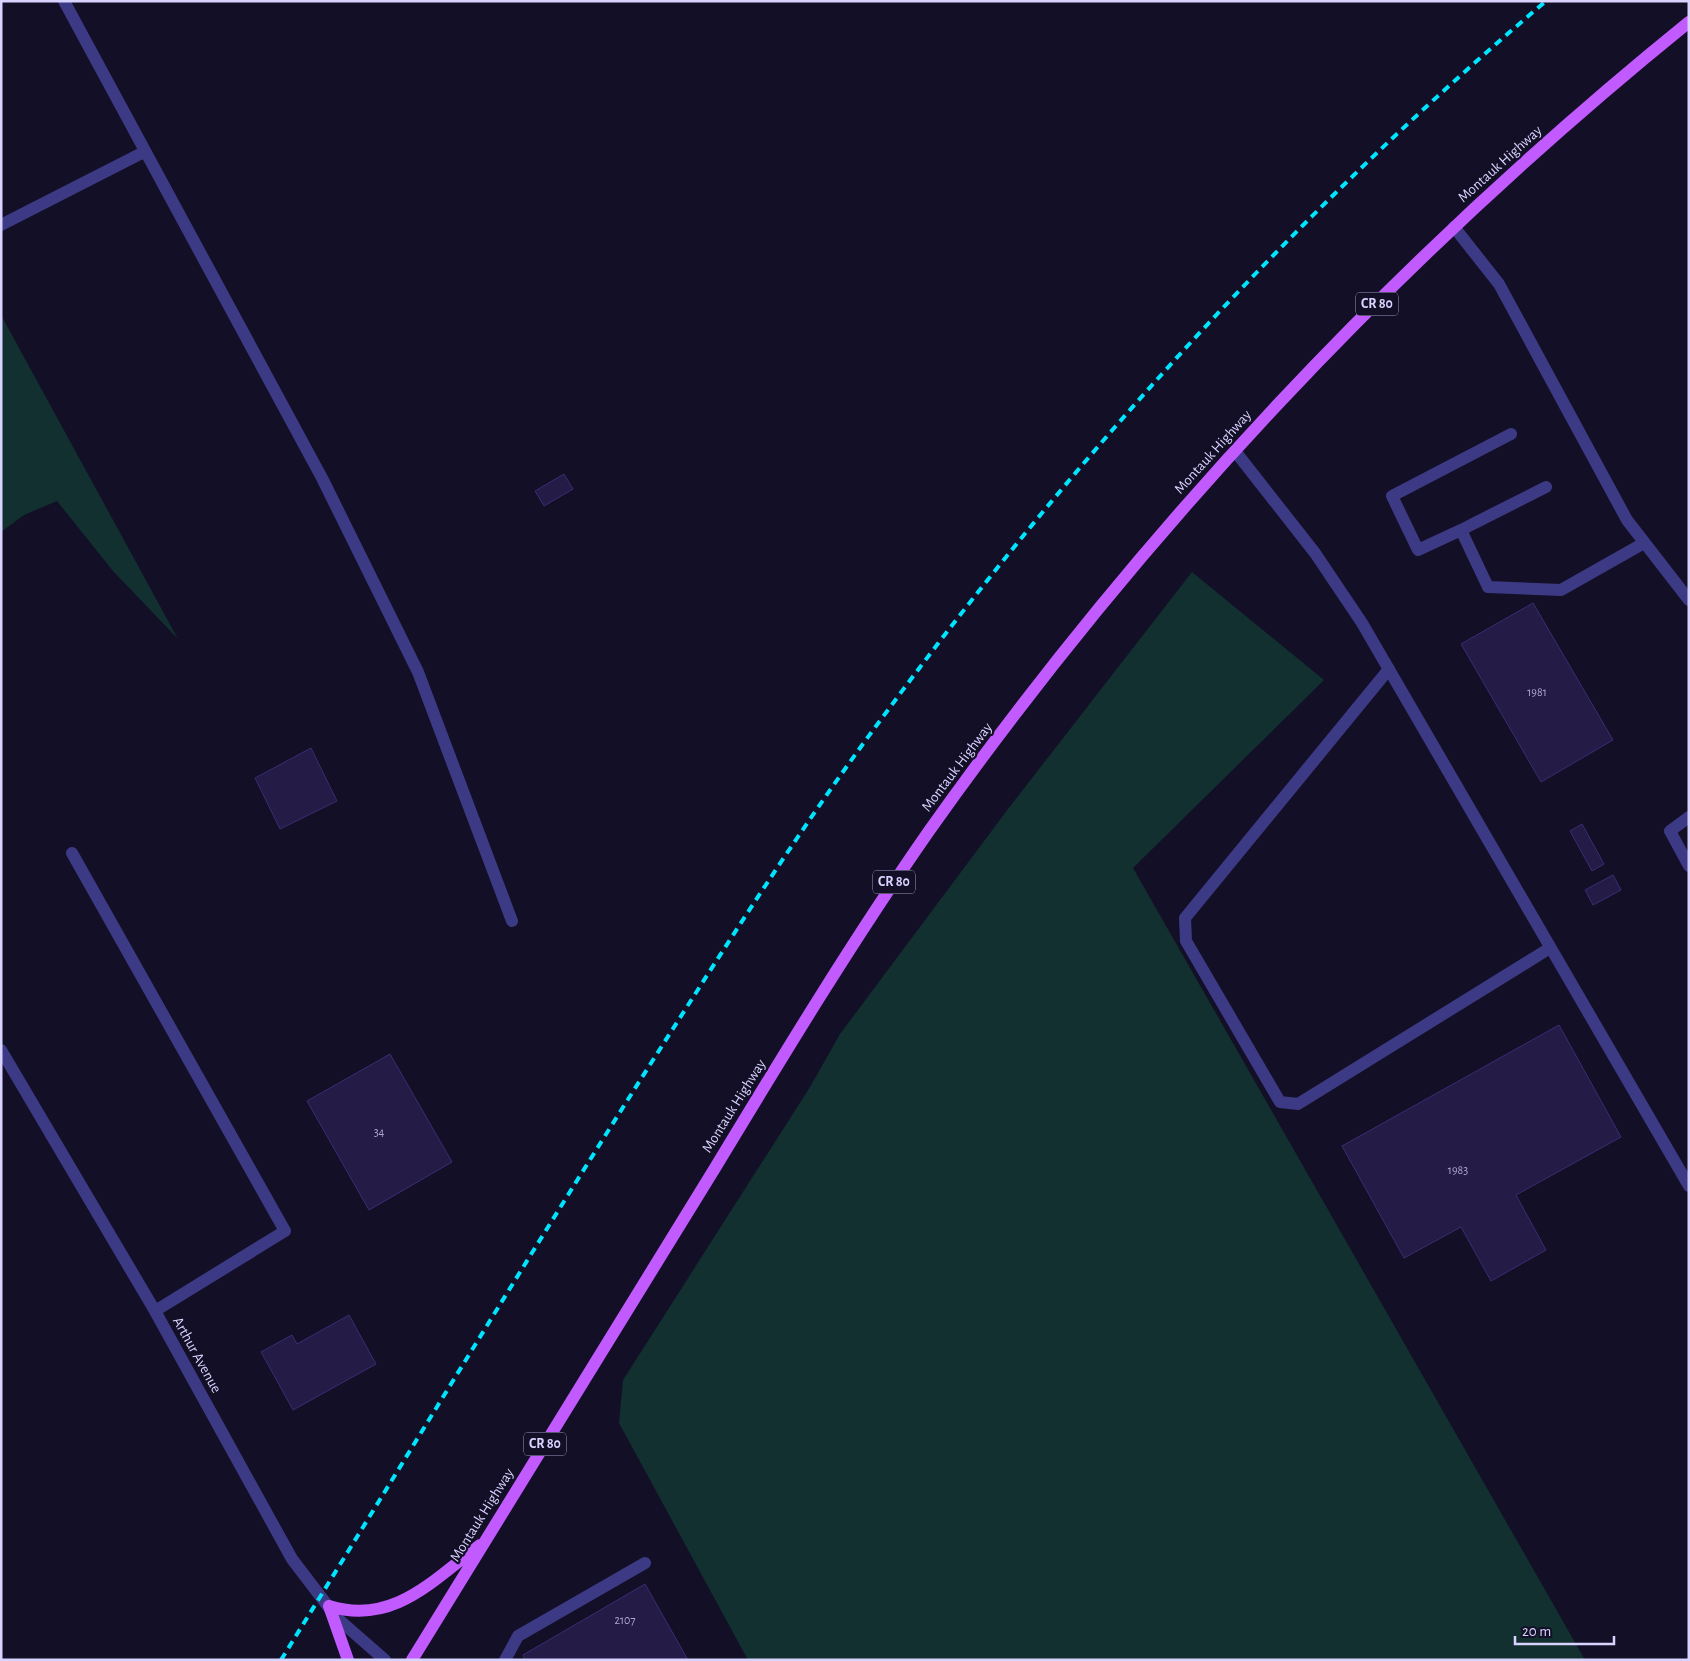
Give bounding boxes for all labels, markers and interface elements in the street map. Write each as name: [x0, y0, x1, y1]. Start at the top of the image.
street label: Montauk Highway: [1455, 122, 1545, 205]
road number: CR 80: [1356, 292, 1398, 316]
street label: Montauk Highway: [1172, 407, 1255, 497]
house number: 1981: [1527, 686, 1547, 698]
street label: Montauk Highway: [919, 719, 996, 814]
road number: CR 80: [873, 870, 915, 894]
street label: Montauk Highway: [699, 1056, 769, 1155]
house number: 34: [374, 1126, 385, 1138]
house number: 1983: [1448, 1164, 1468, 1176]
street label: Arthur Avenue: [170, 1314, 224, 1396]
road number: CR 80: [524, 1432, 566, 1456]
street label: Montauk Highway: [447, 1465, 517, 1564]
house number: 2107: [615, 1614, 635, 1626]
scale bar: [1515, 1614, 1614, 1646]
text: 20 m: [1522, 1624, 1551, 1639]

